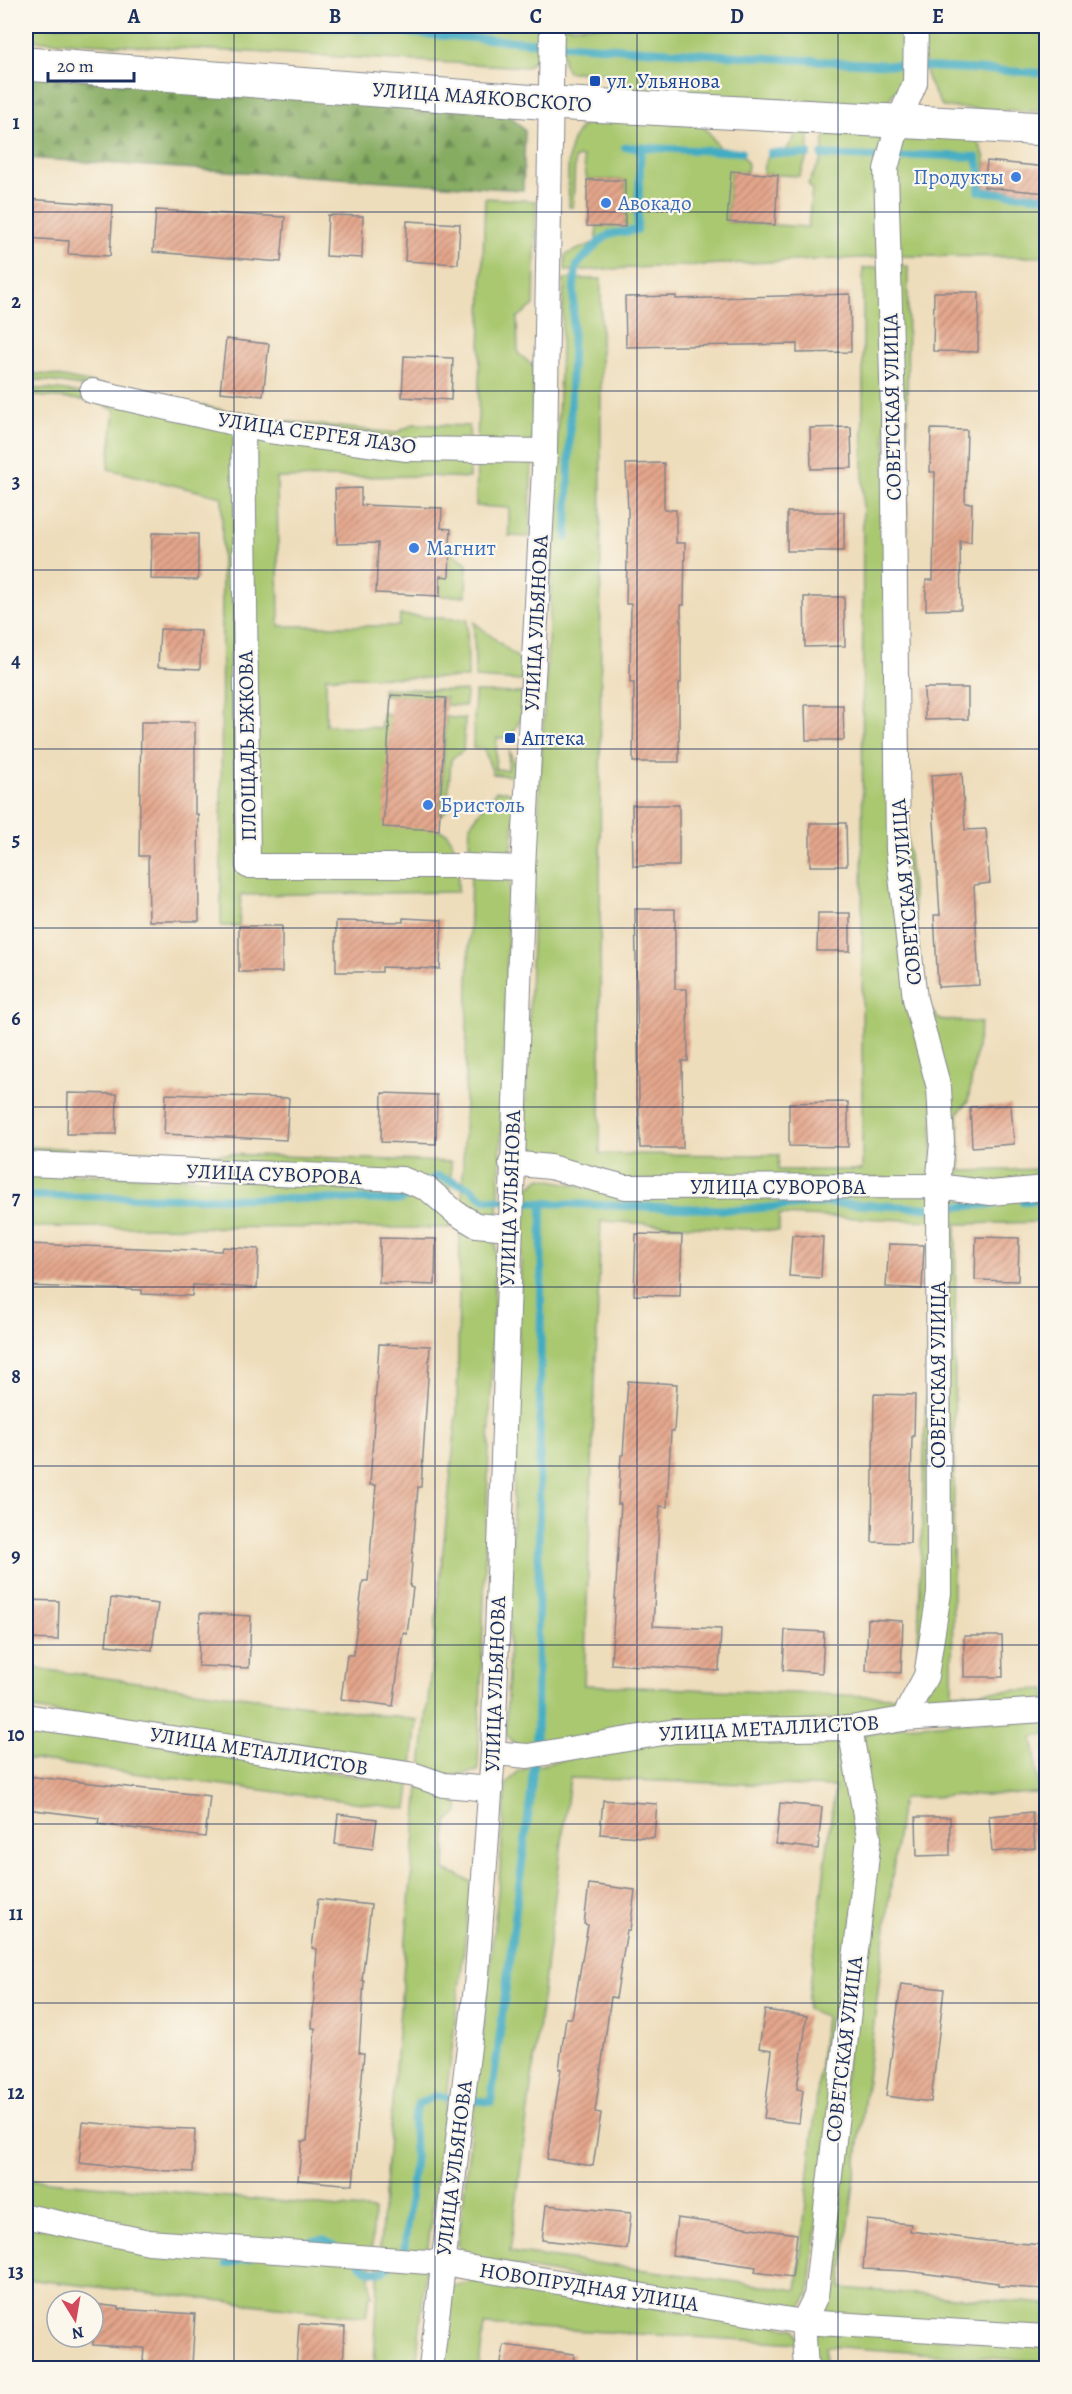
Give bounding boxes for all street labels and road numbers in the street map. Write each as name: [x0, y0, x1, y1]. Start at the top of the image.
street label: УЛИЦА МАЯКОВСКОГО: [371, 75, 593, 119]
street label: СОВЕТСКАЯ УЛИЦА: [876, 313, 908, 501]
street label: УЛИЦА СЕРГЕЯ ЛАЗО: [216, 405, 418, 461]
street label: УЛИЦА УЛЬЯНОВА: [517, 534, 555, 712]
street label: ПЛОЩАДЬ ЕЖКОВА: [231, 650, 263, 842]
street label: СОВЕТСКАЯ УЛИЦА: [884, 797, 928, 986]
street label: УЛИЦА УЛЬЯНОВА: [493, 1109, 527, 1287]
street label: УЛИЦА СУВОРОВА: [186, 1157, 363, 1191]
street label: УЛИЦА СУВОРОВА: [690, 1173, 866, 1201]
street label: СОВЕТСКАЯ УЛИЦА: [924, 1281, 952, 1469]
street label: УЛИЦА УЛЬЯНОВА: [478, 1595, 512, 1773]
street label: УЛИЦА МЕТАЛЛИСТОВ: [658, 1708, 880, 1748]
street label: УЛИЦА МЕТАЛЛИСТОВ: [148, 1720, 370, 1782]
street label: СОВЕТСКАЯ УЛИЦА: [819, 1954, 869, 2144]
street label: УЛИЦА УЛЬЯНОВА: [429, 2078, 479, 2257]
street label: НОВОПРУДНАЯ УЛИЦА: [477, 2256, 701, 2318]

